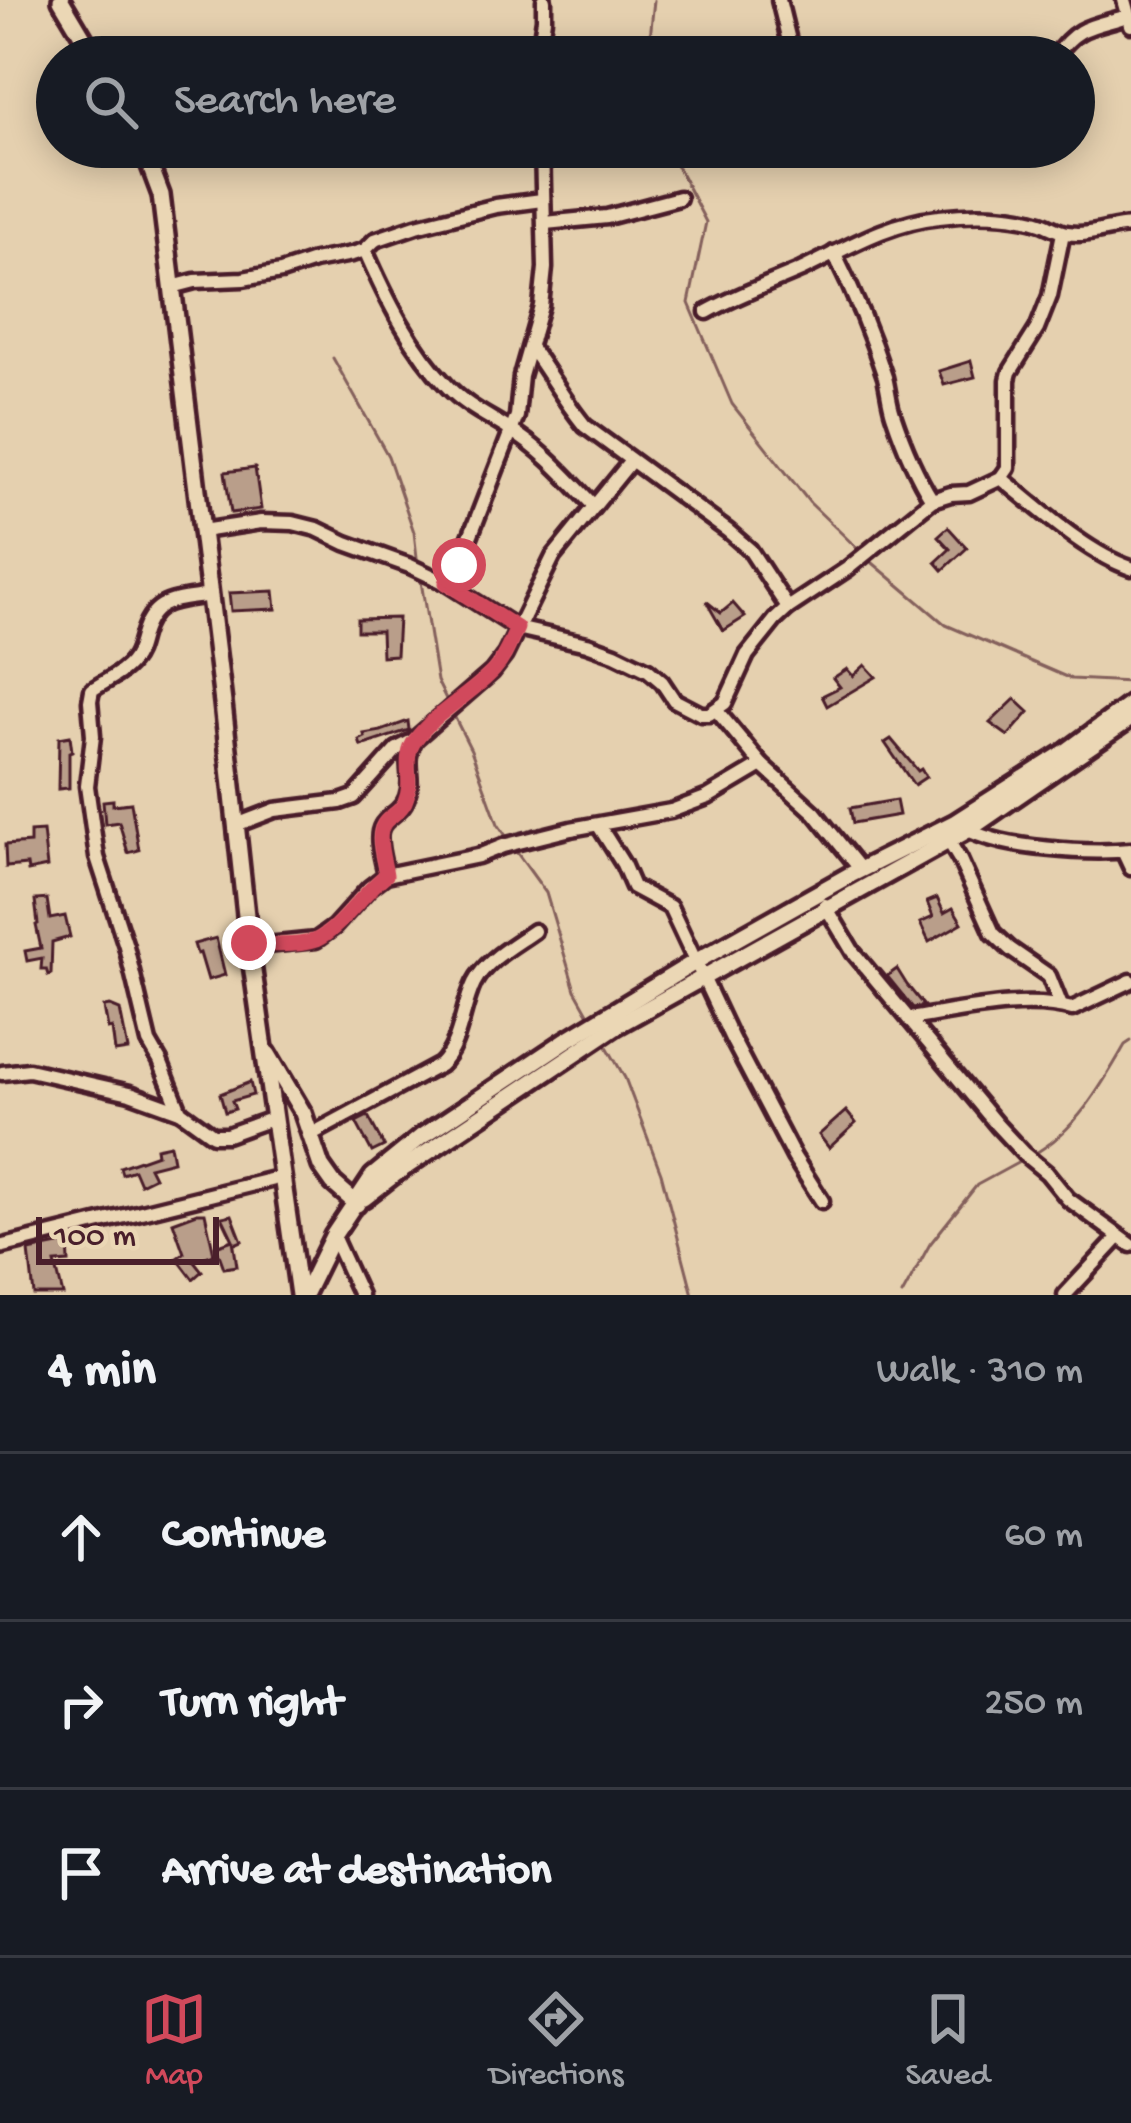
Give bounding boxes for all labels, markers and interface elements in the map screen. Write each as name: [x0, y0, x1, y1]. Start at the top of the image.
search box: [36, 36, 1095, 168]
icon: search: [78, 69, 144, 135]
text: Search here: [174, 76, 396, 129]
route start: [432, 538, 486, 592]
route end: [222, 916, 276, 970]
scale bar: [36, 1211, 219, 1264]
text: 100 m: [54, 1219, 136, 1257]
text: 4 min: [48, 1343, 156, 1403]
text: Walk · 310 m: [876, 1350, 1083, 1396]
icon: ahead: [48, 1504, 114, 1570]
text: Continue: [162, 1510, 325, 1563]
text: 60 m: [1004, 1514, 1083, 1560]
icon: right: [48, 1672, 114, 1738]
text: Turn right: [162, 1678, 342, 1731]
text: 250 m: [984, 1682, 1083, 1728]
icon: arrive: [48, 1840, 114, 1906]
text: Arrive at destination: [162, 1846, 551, 1899]
tab: Map: [141, 1986, 207, 2096]
tab: Directions: [489, 1986, 623, 2096]
tab: Saved: [905, 1986, 990, 2096]

